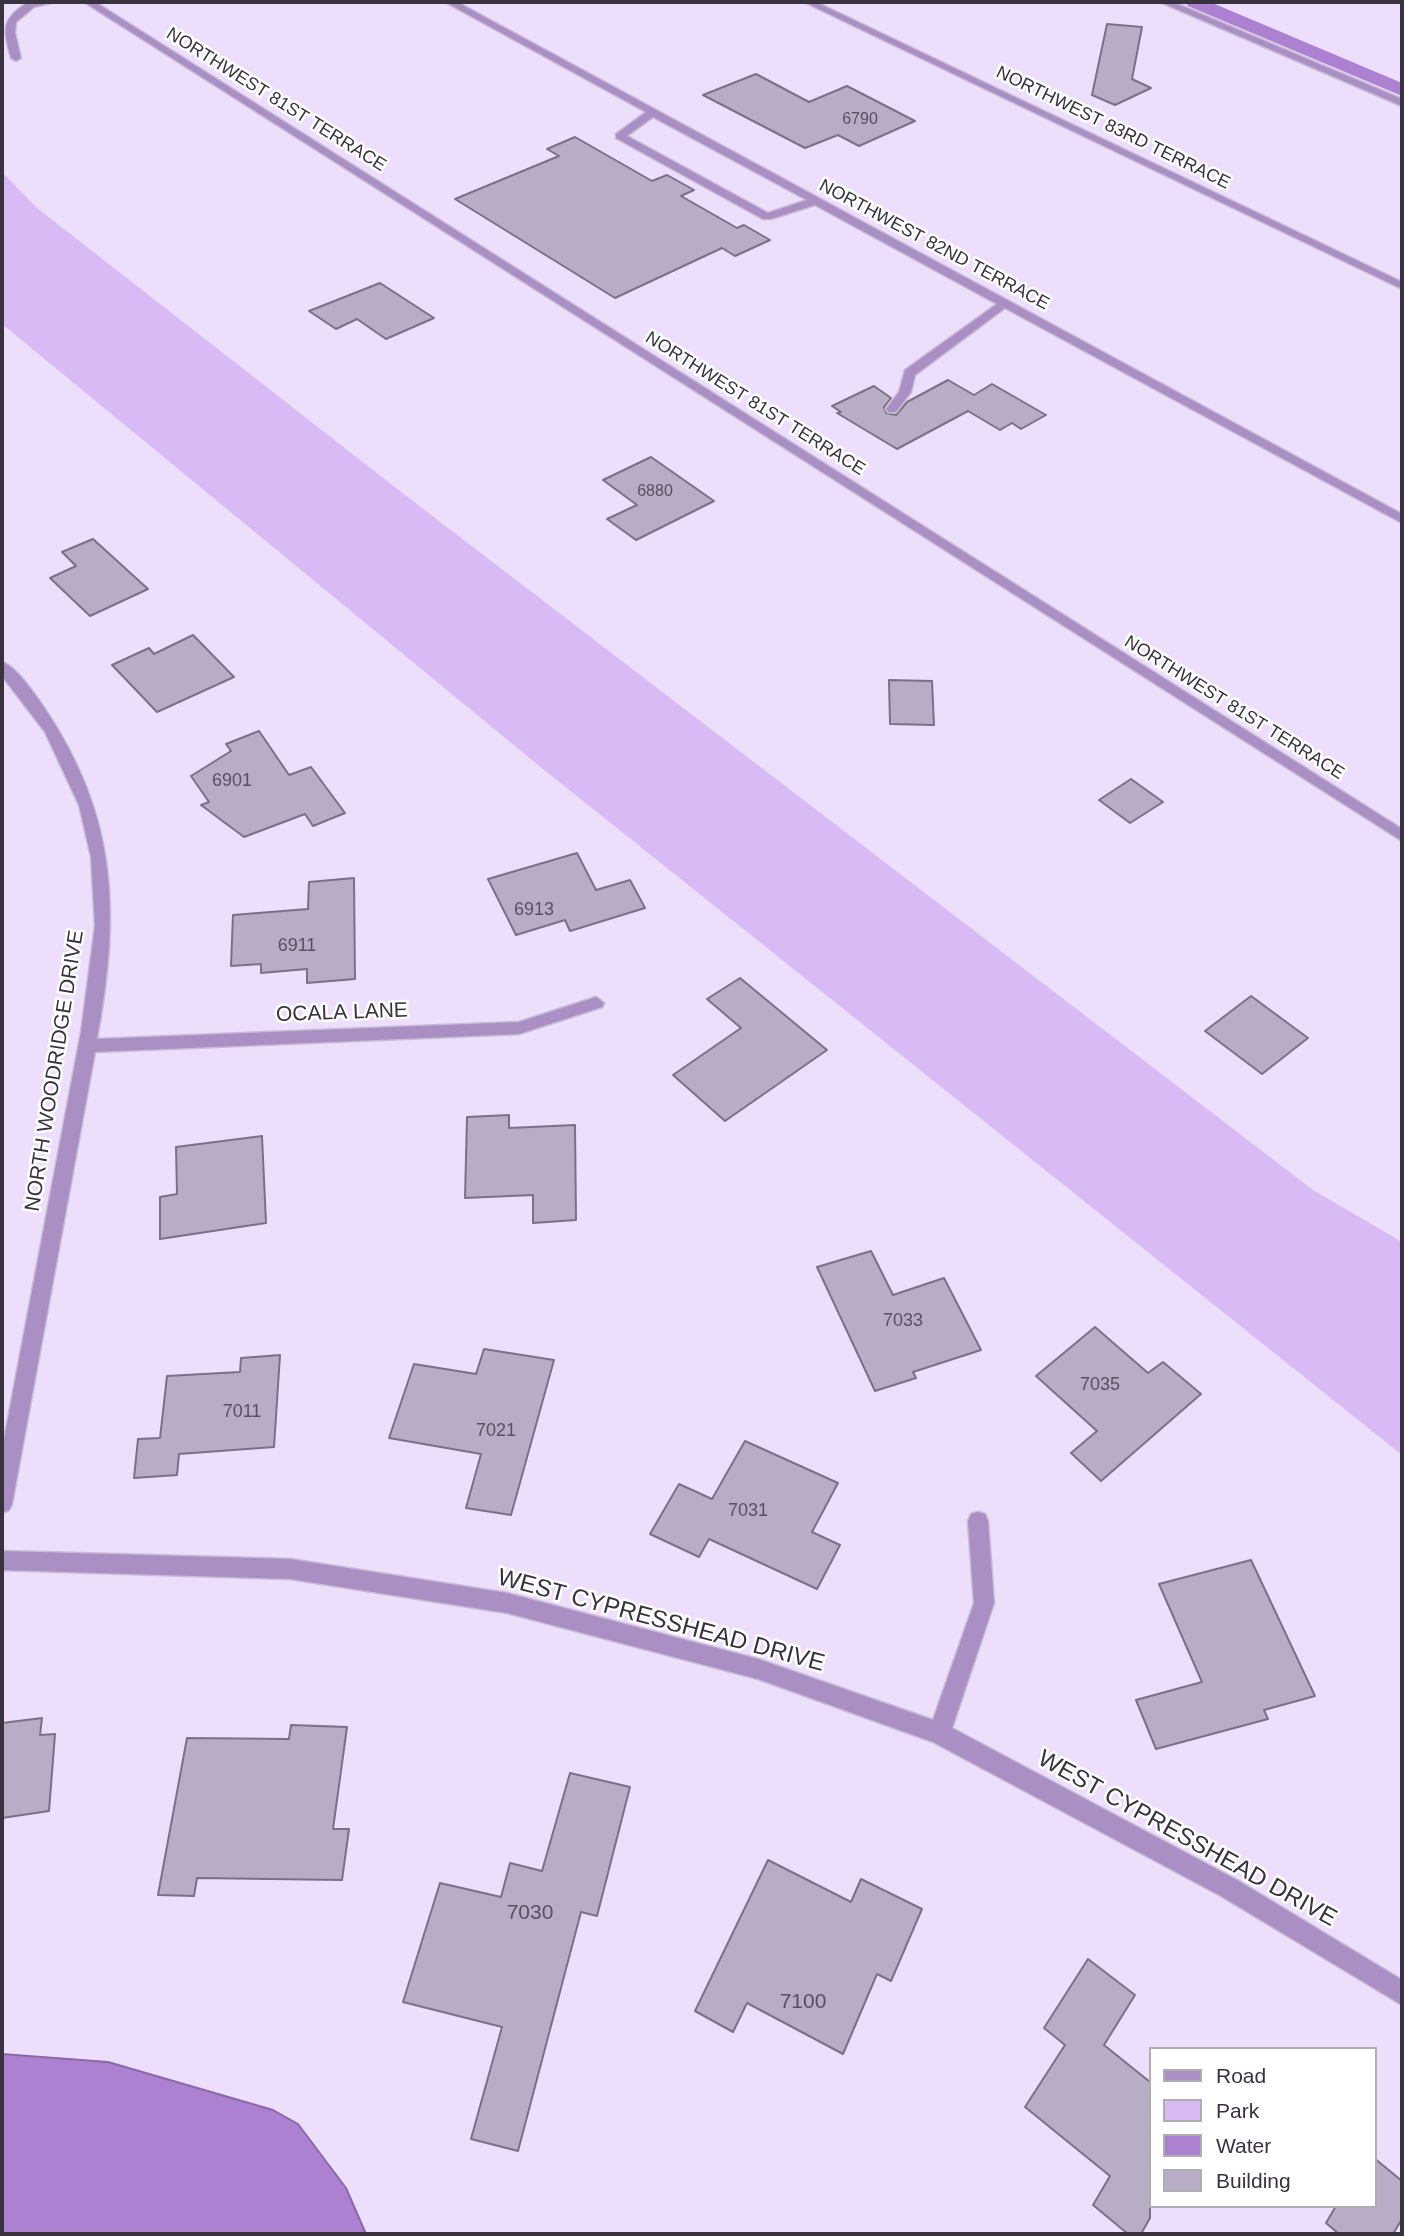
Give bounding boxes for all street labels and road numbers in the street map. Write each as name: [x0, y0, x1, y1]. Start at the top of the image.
street label: NORTHWEST 81ST TERRACE: [162, 23, 390, 177]
street label: NORTHWEST 83RD TERRACE: [992, 62, 1234, 194]
street label: NORTHWEST 82ND TERRACE: [815, 175, 1053, 315]
street label: NORTHWEST 81ST TERRACE: [641, 327, 869, 481]
street label: NORTHWEST 81ST TERRACE: [1120, 631, 1348, 785]
street label: NORTH WOODRIDGE DRIVE: [20, 929, 90, 1213]
street label: OCALA LANE: [276, 998, 408, 1028]
street label: WEST CYPRESSHEAD DRIVE: [494, 1563, 828, 1679]
street label: WEST CYPRESSHEAD DRIVE: [1032, 1745, 1342, 1933]

